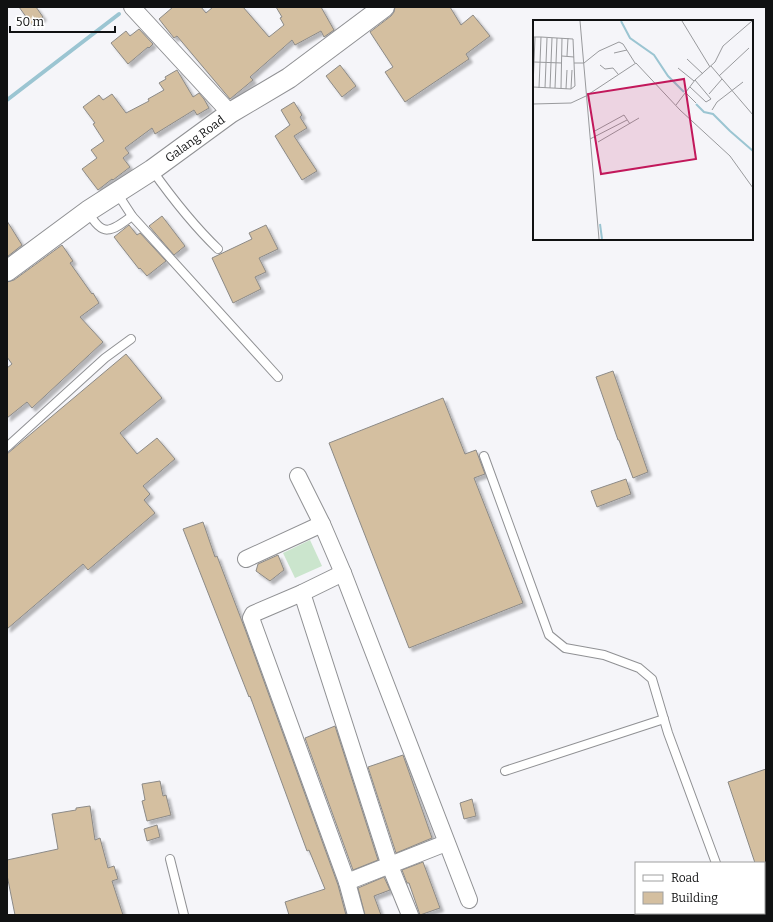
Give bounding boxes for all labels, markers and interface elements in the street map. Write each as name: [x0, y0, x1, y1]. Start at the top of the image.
scale bar: [10, 8, 115, 34]
text: 50 m: [16, 15, 45, 29]
inset map: [533, 20, 753, 240]
street label: Galang Road: [163, 113, 227, 165]
legend: [635, 862, 765, 914]
text: Road: [671, 871, 699, 885]
text: Building: [671, 891, 718, 905]

